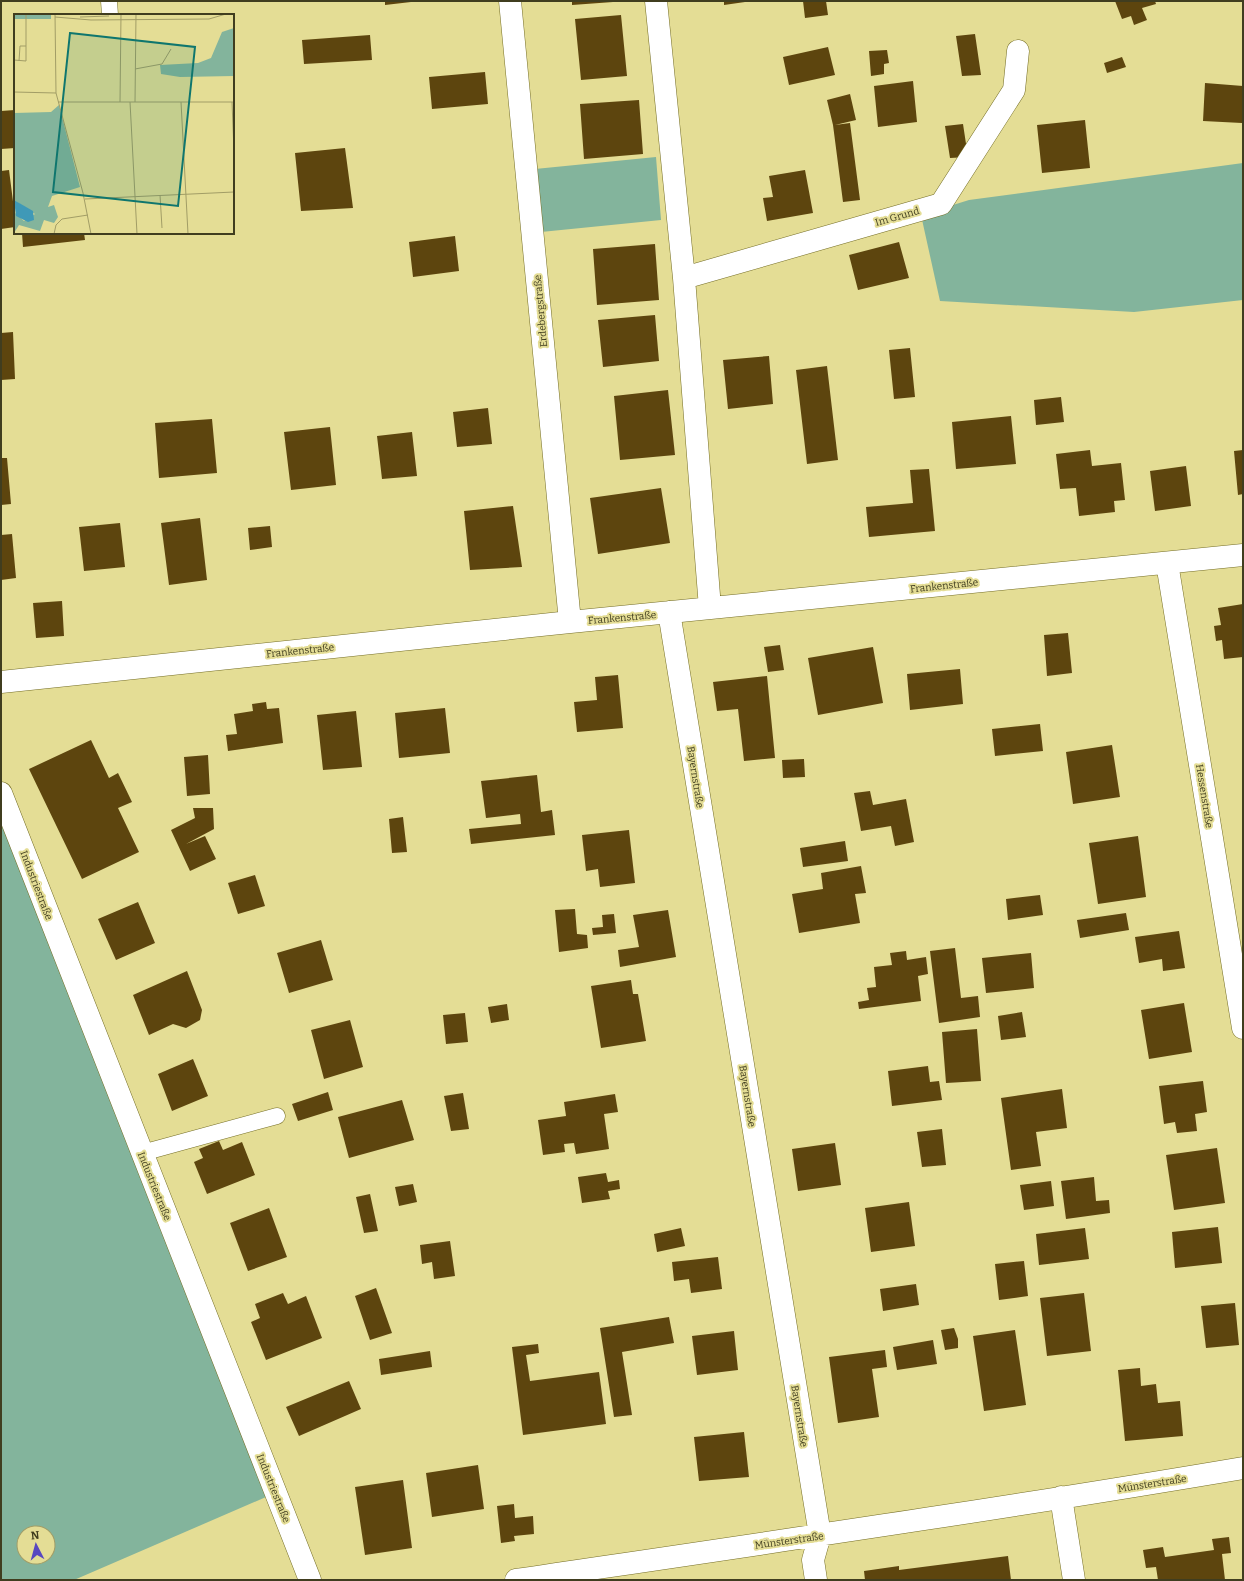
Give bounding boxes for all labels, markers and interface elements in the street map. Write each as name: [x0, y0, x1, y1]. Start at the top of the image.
inset map: [14, 14, 234, 234]
street label: Im Grund: [874, 205, 921, 229]
street label: Erdebergstraße: [532, 274, 550, 348]
street label: Frankenstraße: [909, 576, 979, 596]
street label: Frankenstraße: [588, 609, 657, 627]
street label: Frankenstraße: [265, 641, 335, 661]
street label: Bayernstraße: [684, 745, 706, 809]
street label: Hessenstraße: [1193, 763, 1215, 829]
street label: Industriestraße: [17, 849, 55, 922]
street label: Bayernstraße: [736, 1064, 758, 1128]
street label: Industriestraße: [135, 1150, 173, 1222]
street label: Bayernstraße: [788, 1384, 810, 1448]
street label: Industriestraße: [254, 1452, 292, 1524]
street label: Münsterstraße: [1117, 1473, 1187, 1495]
north arrow: [16, 1525, 56, 1565]
text: N: [30, 1529, 40, 1542]
street label: Münsterstraße: [754, 1530, 824, 1552]

